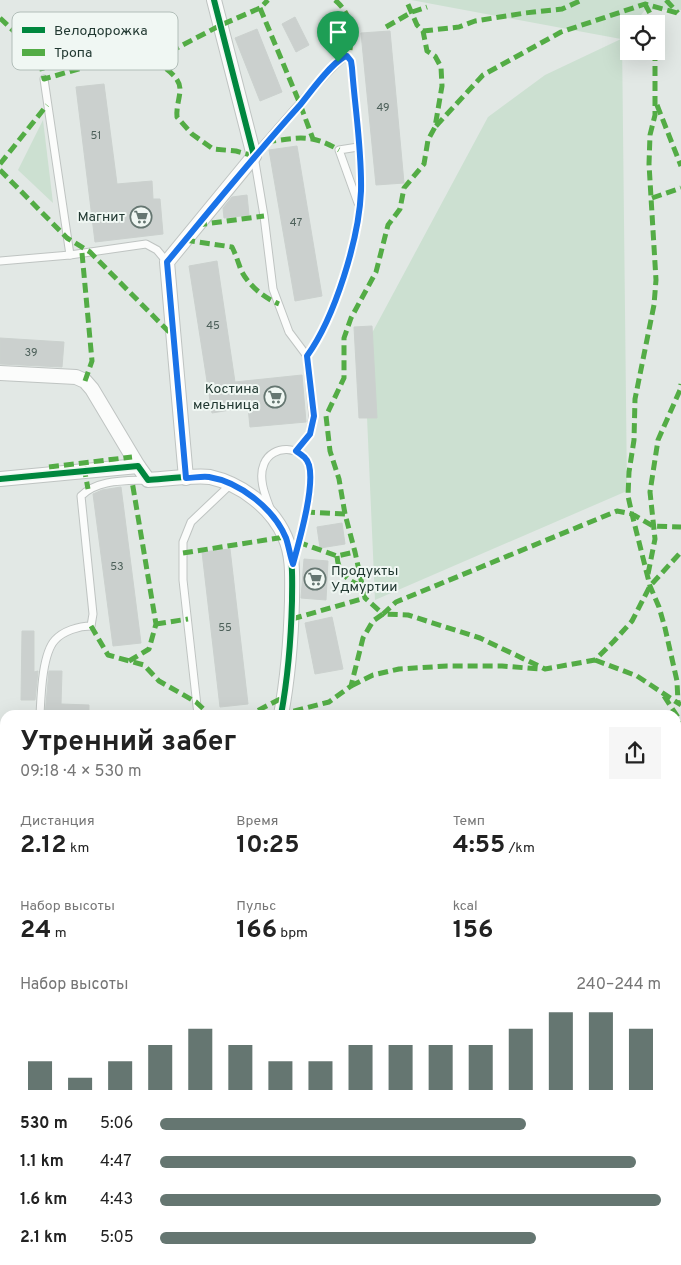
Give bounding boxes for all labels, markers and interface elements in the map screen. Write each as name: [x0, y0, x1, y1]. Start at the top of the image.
pin: [317, 11, 359, 62]
legend: [12, 12, 178, 70]
map controls: [620, 15, 665, 60]
button: locate: [620, 15, 665, 60]
icon: arrive: [324, 18, 352, 46]
text: Велодорожка: [54, 23, 148, 40]
text: Тропа: [54, 45, 92, 62]
house number: 49: [376, 101, 390, 115]
house number: 51: [91, 129, 101, 143]
supermarket icon: Магнит: [129, 205, 153, 229]
place label: Магнит: [78, 209, 125, 226]
house number: 47: [290, 216, 302, 230]
house number: 45: [206, 319, 220, 333]
house number: 39: [25, 346, 37, 360]
place label: Костина мельница: [193, 381, 259, 414]
supermarket icon: Костина мельница: [263, 385, 287, 409]
house number: 53: [110, 560, 124, 574]
place label: Продукты Удмуртии: [331, 563, 398, 596]
supermarket icon: Продукты Удмуртии: [303, 567, 327, 591]
house number: 55: [218, 621, 232, 635]
text: Утренний забег: [20, 725, 236, 761]
button: share: [609, 727, 661, 779]
text: 09:18 · 4 × 530 m: [20, 762, 141, 782]
text: Дистанция: [20, 813, 95, 830]
text: Время: [236, 813, 278, 830]
text: Темп: [453, 813, 485, 830]
text: 2.12: [20, 830, 67, 862]
text: 10:25: [236, 830, 299, 862]
text: 4:55: [453, 830, 505, 862]
text: km: [67, 840, 89, 857]
text: /km: [505, 840, 535, 857]
text: Набор высоты: [20, 898, 115, 915]
text: Пульс: [236, 898, 276, 915]
text: kcal: [453, 898, 478, 915]
text: 24: [20, 915, 51, 947]
text: 166: [236, 915, 277, 947]
text: 156: [453, 915, 493, 947]
text: m: [51, 925, 67, 942]
text: bpm: [277, 925, 308, 942]
text: Набор высоты: [20, 975, 128, 995]
text: 240–244 m: [576, 975, 661, 995]
text: 530 m: [20, 1114, 68, 1134]
text: 5:06: [100, 1114, 133, 1134]
text: 1.1 km: [20, 1152, 64, 1172]
text: 4:47: [100, 1152, 132, 1172]
text: 1.6 km: [20, 1190, 67, 1210]
text: 4:43: [100, 1190, 133, 1210]
text: 2.1 km: [20, 1228, 67, 1248]
text: 5:05: [100, 1228, 134, 1248]

